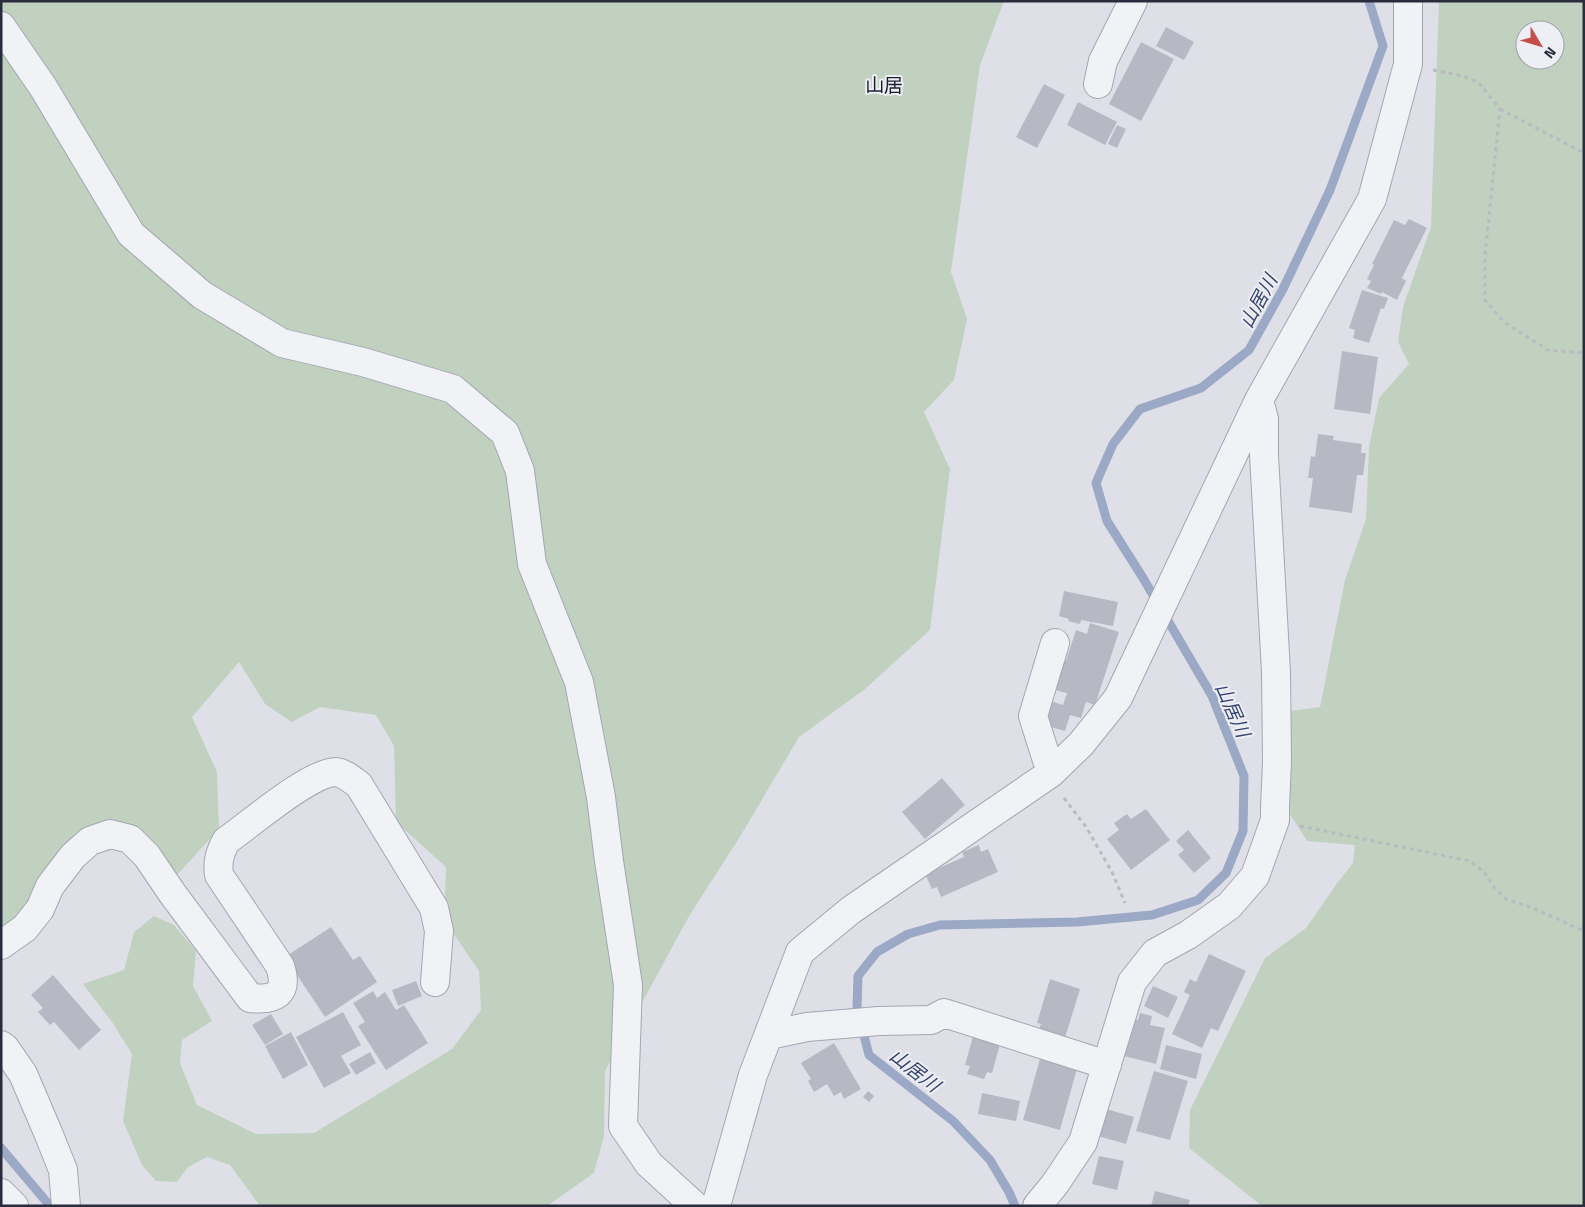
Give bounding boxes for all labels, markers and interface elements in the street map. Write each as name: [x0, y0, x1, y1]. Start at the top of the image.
north arrow: [1515, 20, 1565, 70]
text: N: [1539, 43, 1562, 64]
district label: 山居: [865, 70, 903, 99]
water label: 山居川: [1231, 267, 1285, 333]
water label: 山居川: [1209, 678, 1259, 744]
water label: 山居川: [884, 1041, 948, 1100]

